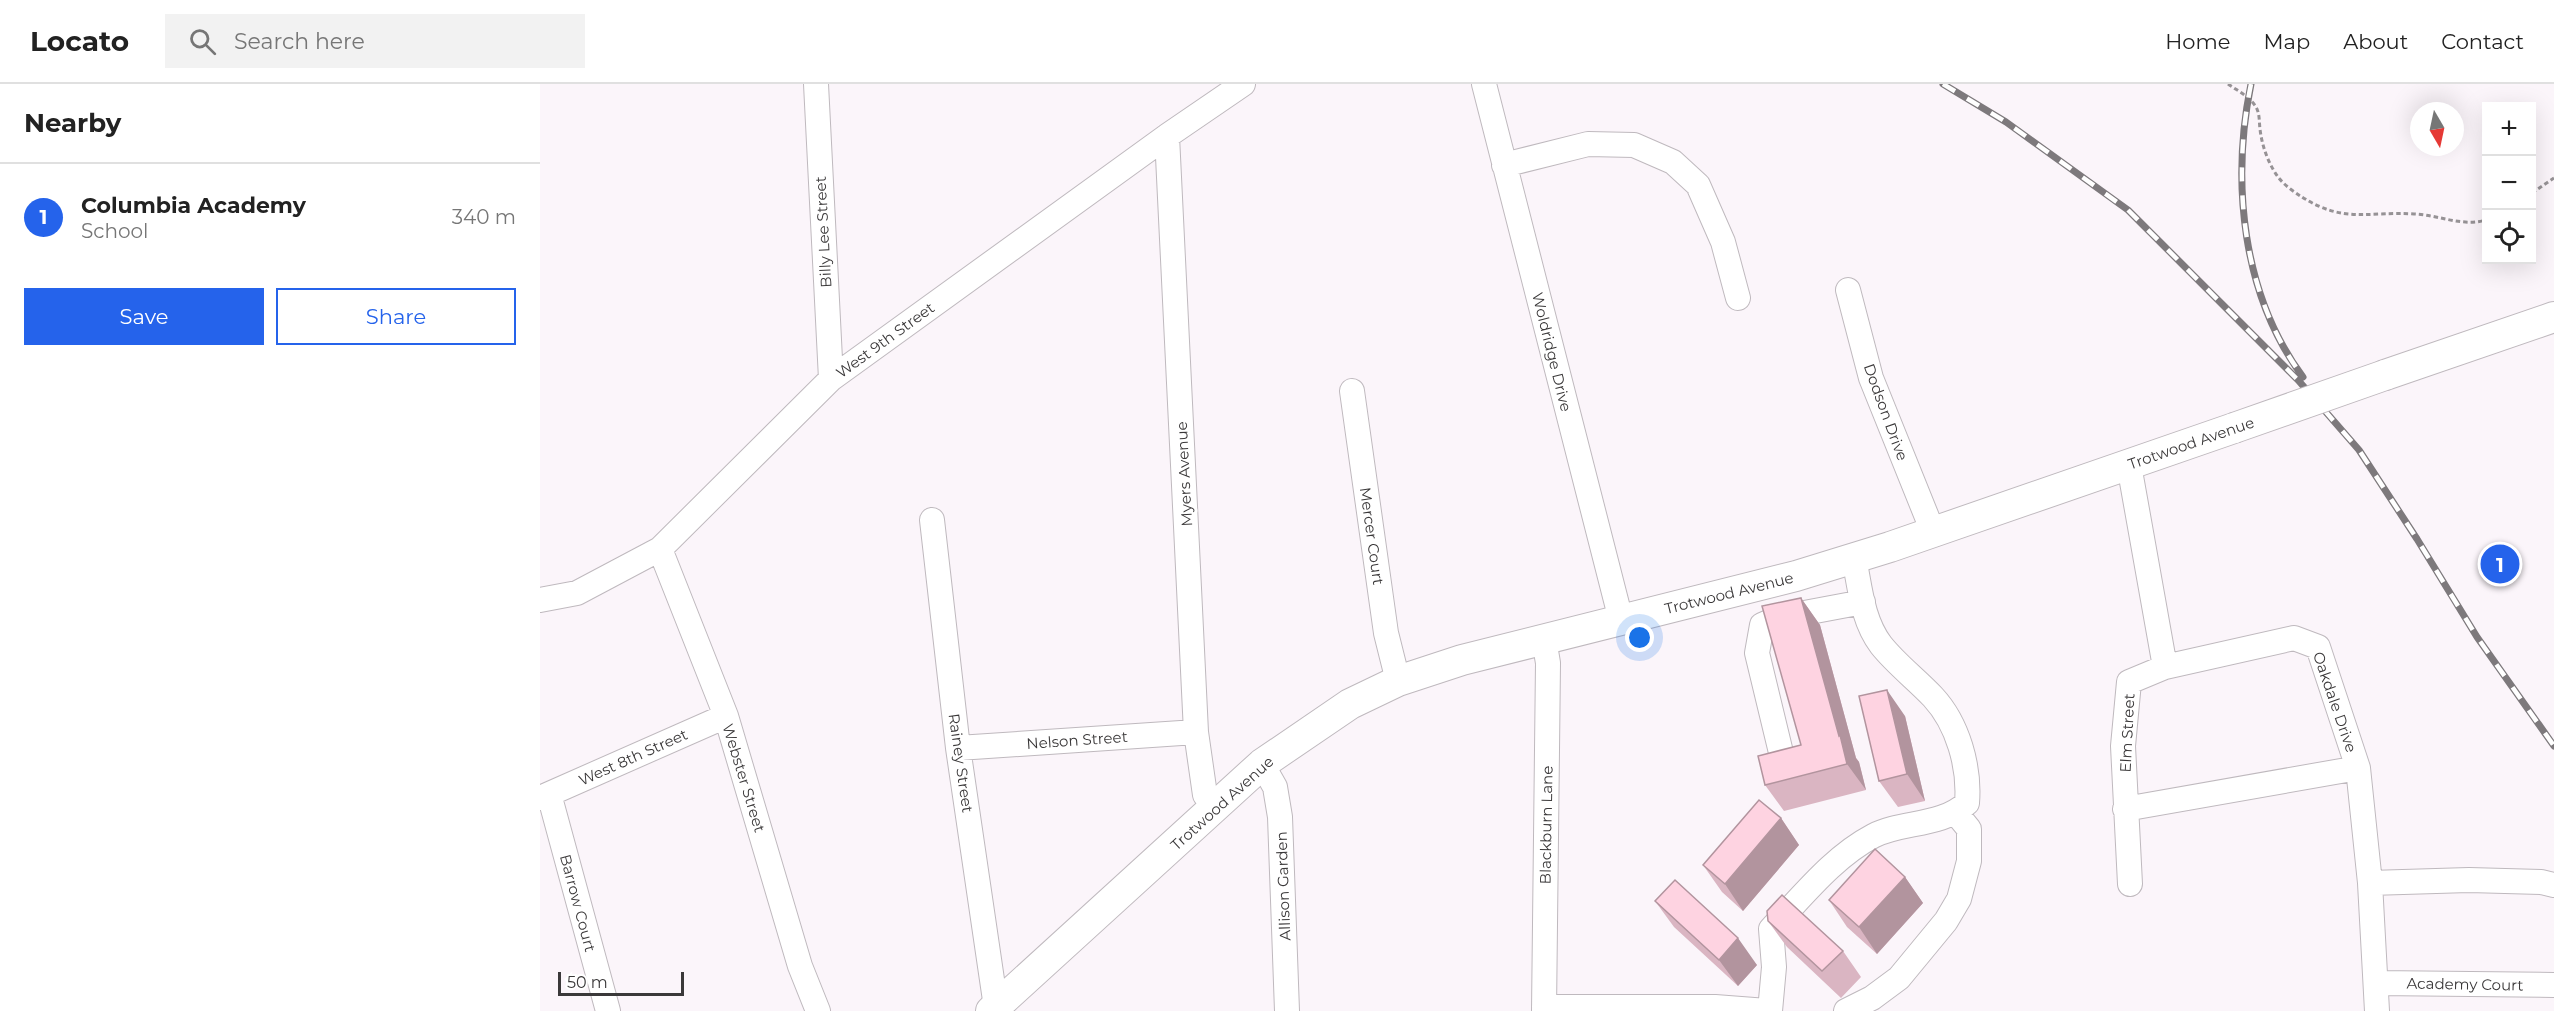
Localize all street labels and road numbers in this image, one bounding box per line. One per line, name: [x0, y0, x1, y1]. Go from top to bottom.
street label: Billy Lee Street: [811, 176, 835, 288]
street label: Woldridge Drive: [1528, 290, 1576, 414]
street label: West 9th Street: [832, 298, 938, 382]
street label: Dodson Drive: [1860, 361, 1912, 463]
street label: Trotwood Avenue: [2125, 413, 2257, 473]
street label: Myers Avenue: [1172, 421, 1196, 527]
street label: Mercer Court: [1356, 486, 1388, 586]
street label: Trotwood Avenue: [1663, 568, 1795, 618]
street label: Oakdale Drive: [2309, 649, 2361, 755]
street label: Elm Street: [2115, 693, 2139, 773]
street label: Rainey Street: [945, 712, 977, 814]
street label: Webster Street: [718, 721, 770, 835]
street label: West 8th Street: [576, 724, 690, 790]
street label: Nelson Street: [1026, 727, 1128, 753]
street label: Trotwood Avenue: [1167, 752, 1277, 854]
street label: Blackburn Lane: [1535, 766, 1557, 884]
street label: Allison Garden: [1272, 831, 1294, 941]
street label: Barrow Court: [556, 852, 600, 954]
street label: Academy Court: [2406, 973, 2524, 995]

